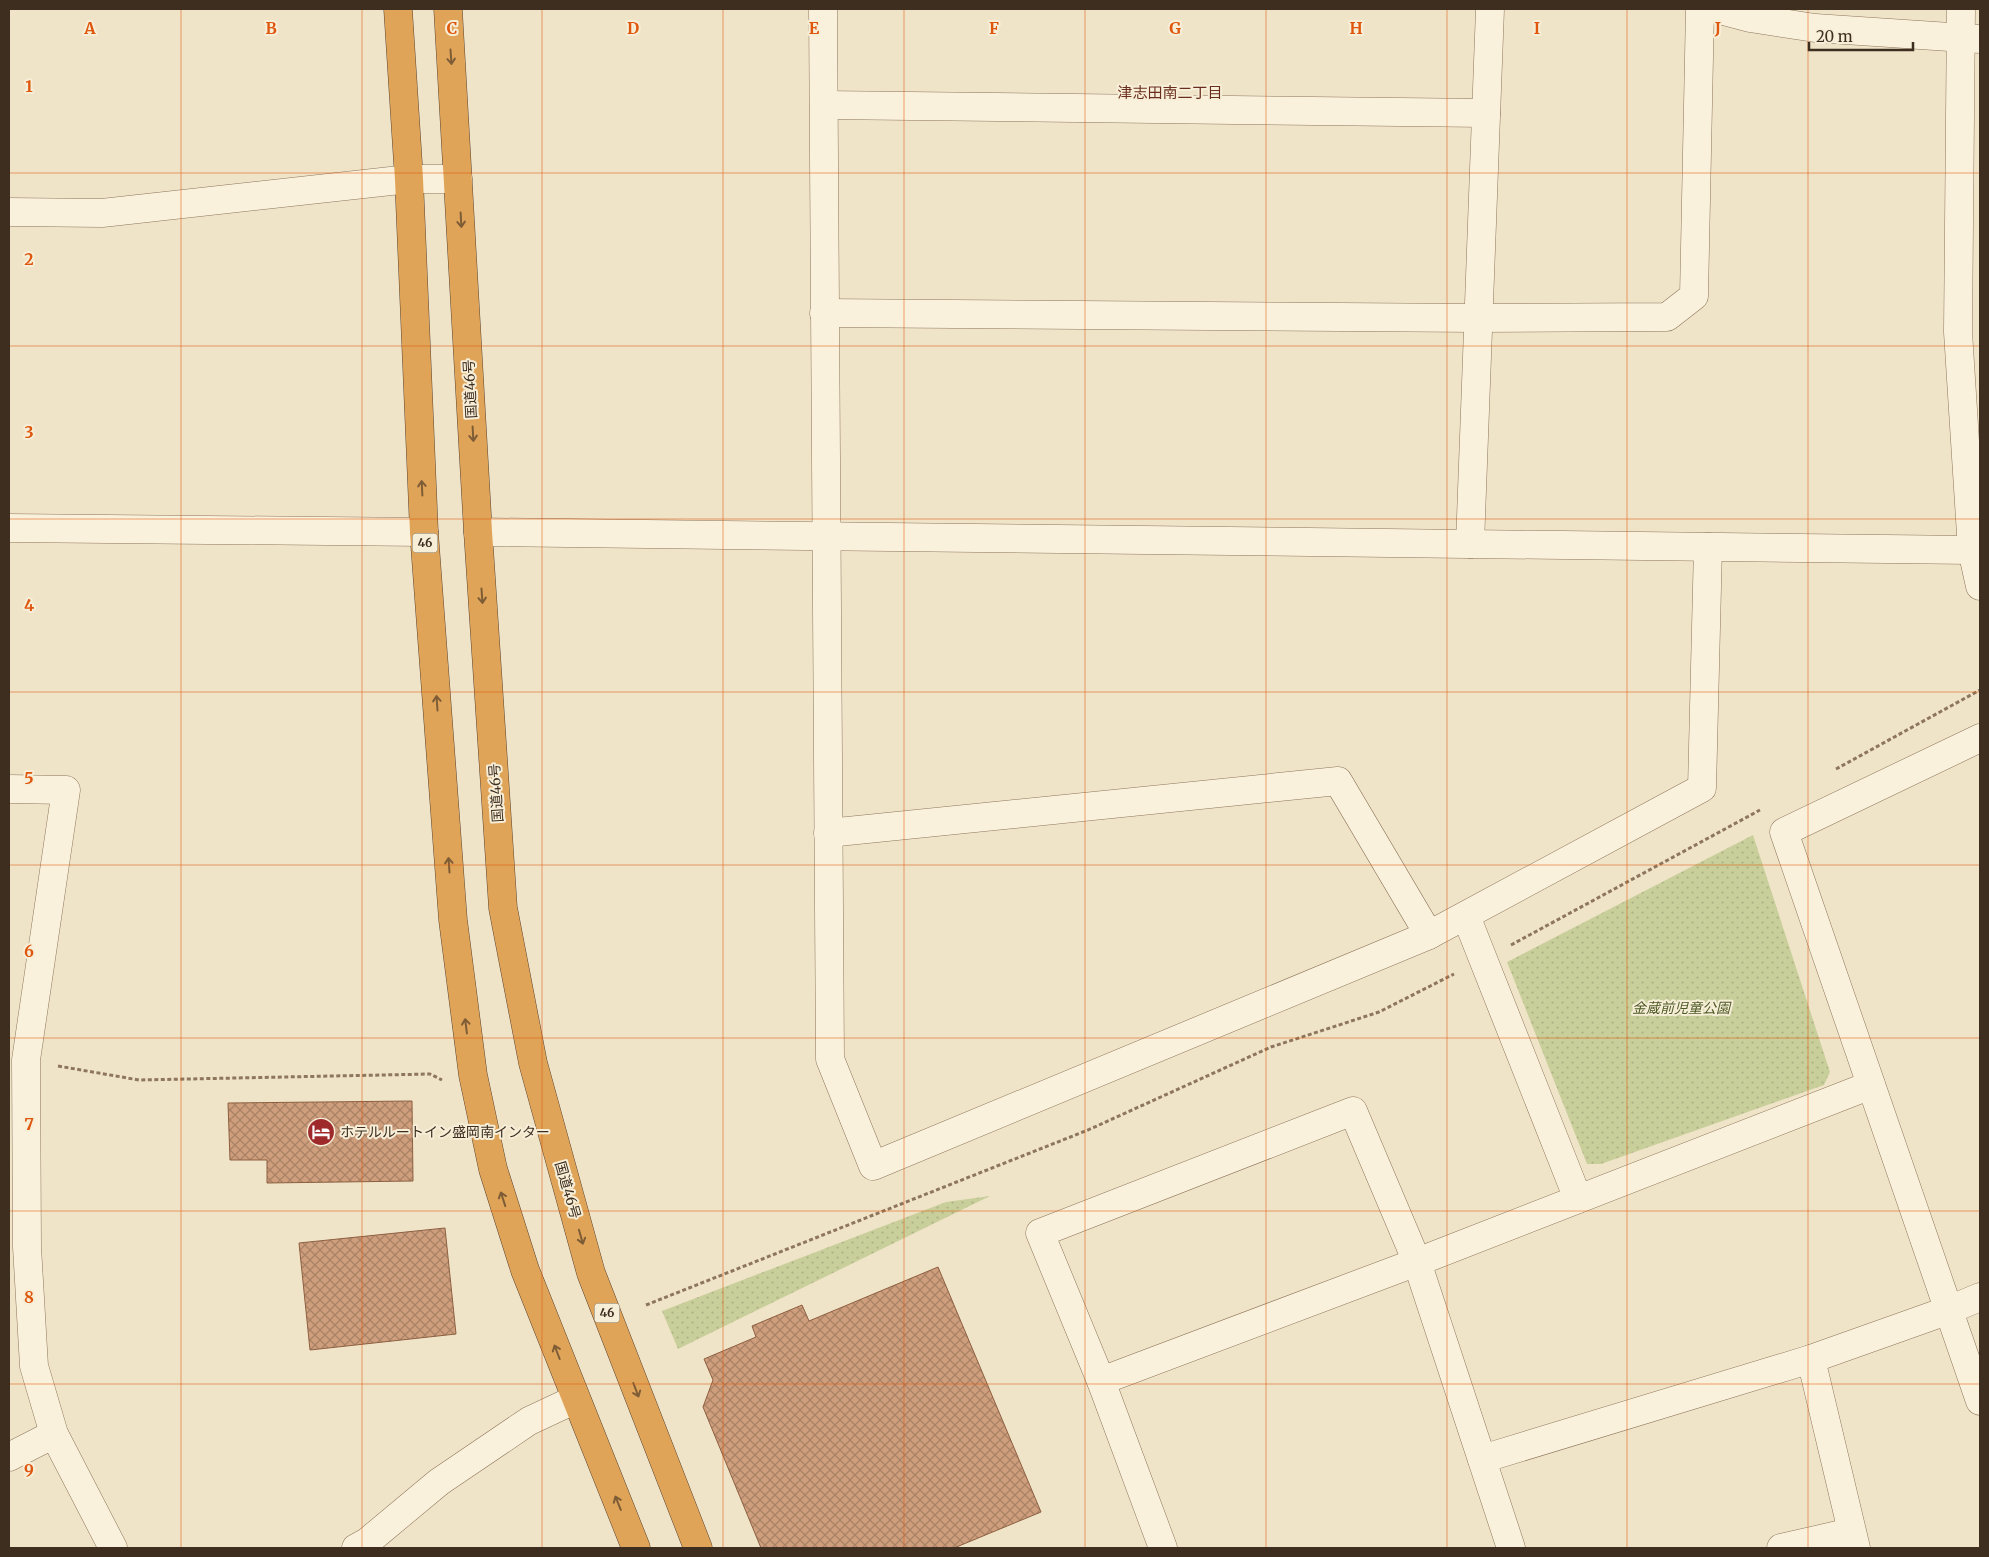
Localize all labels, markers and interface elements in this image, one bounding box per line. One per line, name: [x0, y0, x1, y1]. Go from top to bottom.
text: A: [83, 18, 96, 38]
text: B: [265, 18, 277, 38]
text: C: [447, 18, 457, 38]
text: D: [627, 18, 639, 38]
text: E: [809, 18, 820, 38]
text: F: [989, 18, 999, 38]
text: G: [1169, 18, 1181, 38]
text: H: [1349, 18, 1363, 38]
text: I: [1534, 18, 1540, 38]
text: J: [1714, 18, 1721, 38]
scale bar: [1809, 20, 1913, 52]
text: 20 m: [1816, 27, 1853, 46]
one-way arrow: [446, 49, 455, 65]
text: 1: [25, 76, 33, 96]
district label: 津志田南二丁目: [1117, 83, 1223, 102]
one-way arrow: [456, 211, 465, 227]
text: 2: [24, 249, 34, 269]
street label: 国道46号: [459, 359, 481, 419]
text: 3: [24, 422, 34, 442]
one-way arrow: [468, 426, 477, 442]
one-way arrow: [418, 481, 427, 497]
road number: 46: [412, 534, 438, 552]
one-way arrow: [478, 588, 487, 604]
text: 4: [24, 595, 34, 615]
one-way arrow: [432, 695, 441, 711]
street label: 国道46号: [485, 763, 507, 823]
text: 5: [24, 768, 34, 788]
one-way arrow: [444, 857, 453, 873]
text: 6: [24, 941, 34, 961]
park label: 金蔵前児童公園: [1632, 999, 1732, 1017]
one-way arrow: [461, 1019, 471, 1035]
text: 7: [24, 1114, 34, 1134]
hotel icon: ホテルルートイン盛岡南インター: [306, 1117, 336, 1147]
place label: ホテルルートイン盛岡南インター: [340, 1123, 550, 1141]
street label: 国道46号: [551, 1159, 585, 1221]
one-way arrow: [497, 1192, 507, 1208]
one-way arrow: [577, 1228, 587, 1244]
text: 8: [24, 1287, 34, 1307]
road number: 46: [594, 1304, 620, 1322]
one-way arrow: [552, 1345, 562, 1360]
one-way arrow: [632, 1382, 641, 1397]
text: 9: [24, 1460, 34, 1480]
one-way arrow: [613, 1496, 622, 1511]

